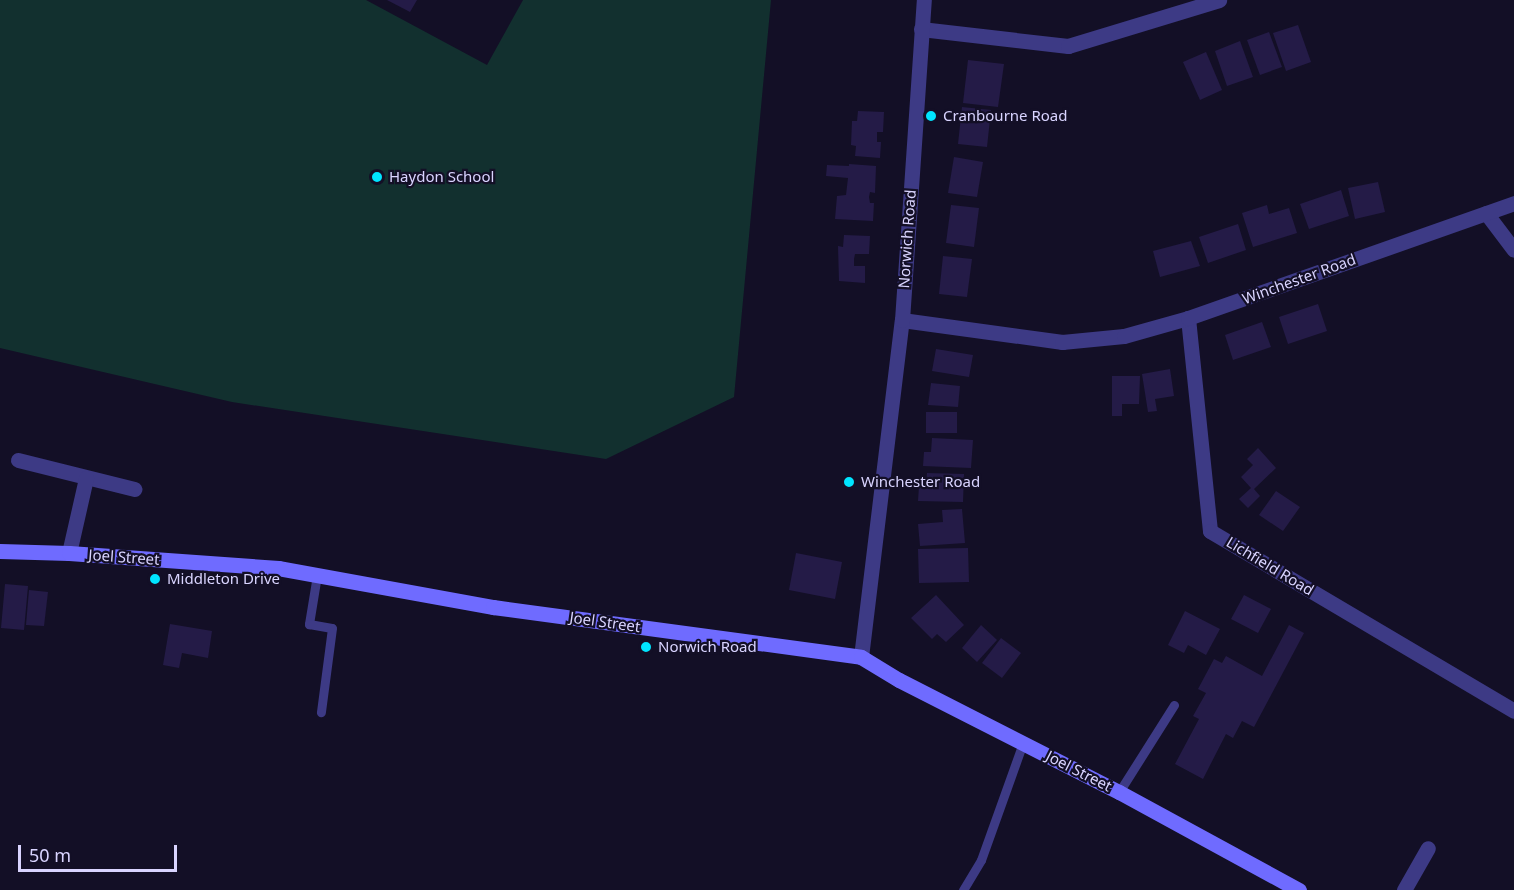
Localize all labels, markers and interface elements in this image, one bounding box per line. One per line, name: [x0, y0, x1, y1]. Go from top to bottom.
place label: Cranbourne Road: [943, 107, 1067, 125]
marker: Cranbourne Road: [924, 109, 938, 123]
place label: Haydon School: [389, 168, 494, 186]
marker: Haydon School: [370, 170, 384, 184]
street label: Norwich Road: [895, 189, 919, 289]
street label: Winchester Road: [1240, 250, 1358, 308]
place label: Winchester Road: [861, 473, 980, 491]
marker: Winchester Road: [842, 475, 856, 489]
street label: Lichfield Road: [1223, 533, 1317, 599]
street label: Joel Street: [88, 546, 160, 568]
place label: Middleton Drive: [167, 570, 280, 588]
marker: Middleton Drive: [148, 572, 162, 586]
street label: Joel Street: [568, 608, 642, 636]
place label: Norwich Road: [658, 638, 757, 656]
marker: Norwich Road: [639, 640, 653, 654]
street label: Joel Street: [1043, 747, 1115, 795]
scale bar: [21, 833, 180, 871]
text: 50 m: [29, 843, 71, 867]

